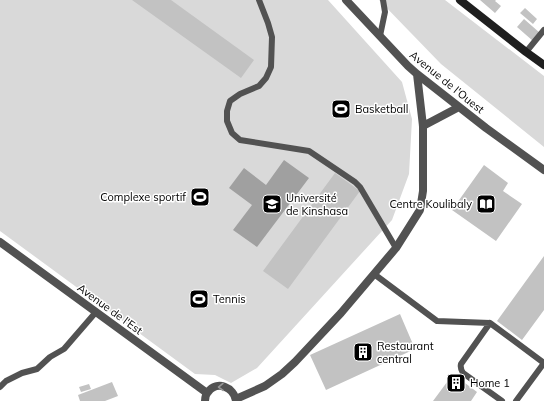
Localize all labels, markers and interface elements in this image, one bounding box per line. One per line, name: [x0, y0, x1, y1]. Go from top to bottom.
street label: Avenue de l'Ouest: [407, 48, 487, 116]
sports icon: Basketball: [330, 98, 352, 120]
place label: Basketball: [355, 102, 408, 116]
sports icon: Complexe sportif: [189, 186, 211, 208]
place label: Complexe sportif: [100, 190, 186, 204]
place label: Université de Kinshasa: [286, 191, 348, 218]
school or university icon: Université de Kinshasa: [261, 193, 283, 215]
library icon: Centre Koulibaly: [475, 193, 497, 215]
place label: Centre Koulibaly: [389, 197, 472, 211]
street label: Avenue de l'Est: [75, 281, 146, 337]
sports icon: Tennis: [188, 288, 210, 310]
place label: Tennis: [213, 292, 246, 306]
place label: Restaurant central: [377, 339, 434, 366]
building icon: Restaurant central: [352, 341, 374, 363]
building icon: Home 1: [445, 372, 467, 394]
place label: Home 1: [470, 376, 510, 390]
one-way arrow: [217, 383, 223, 391]

